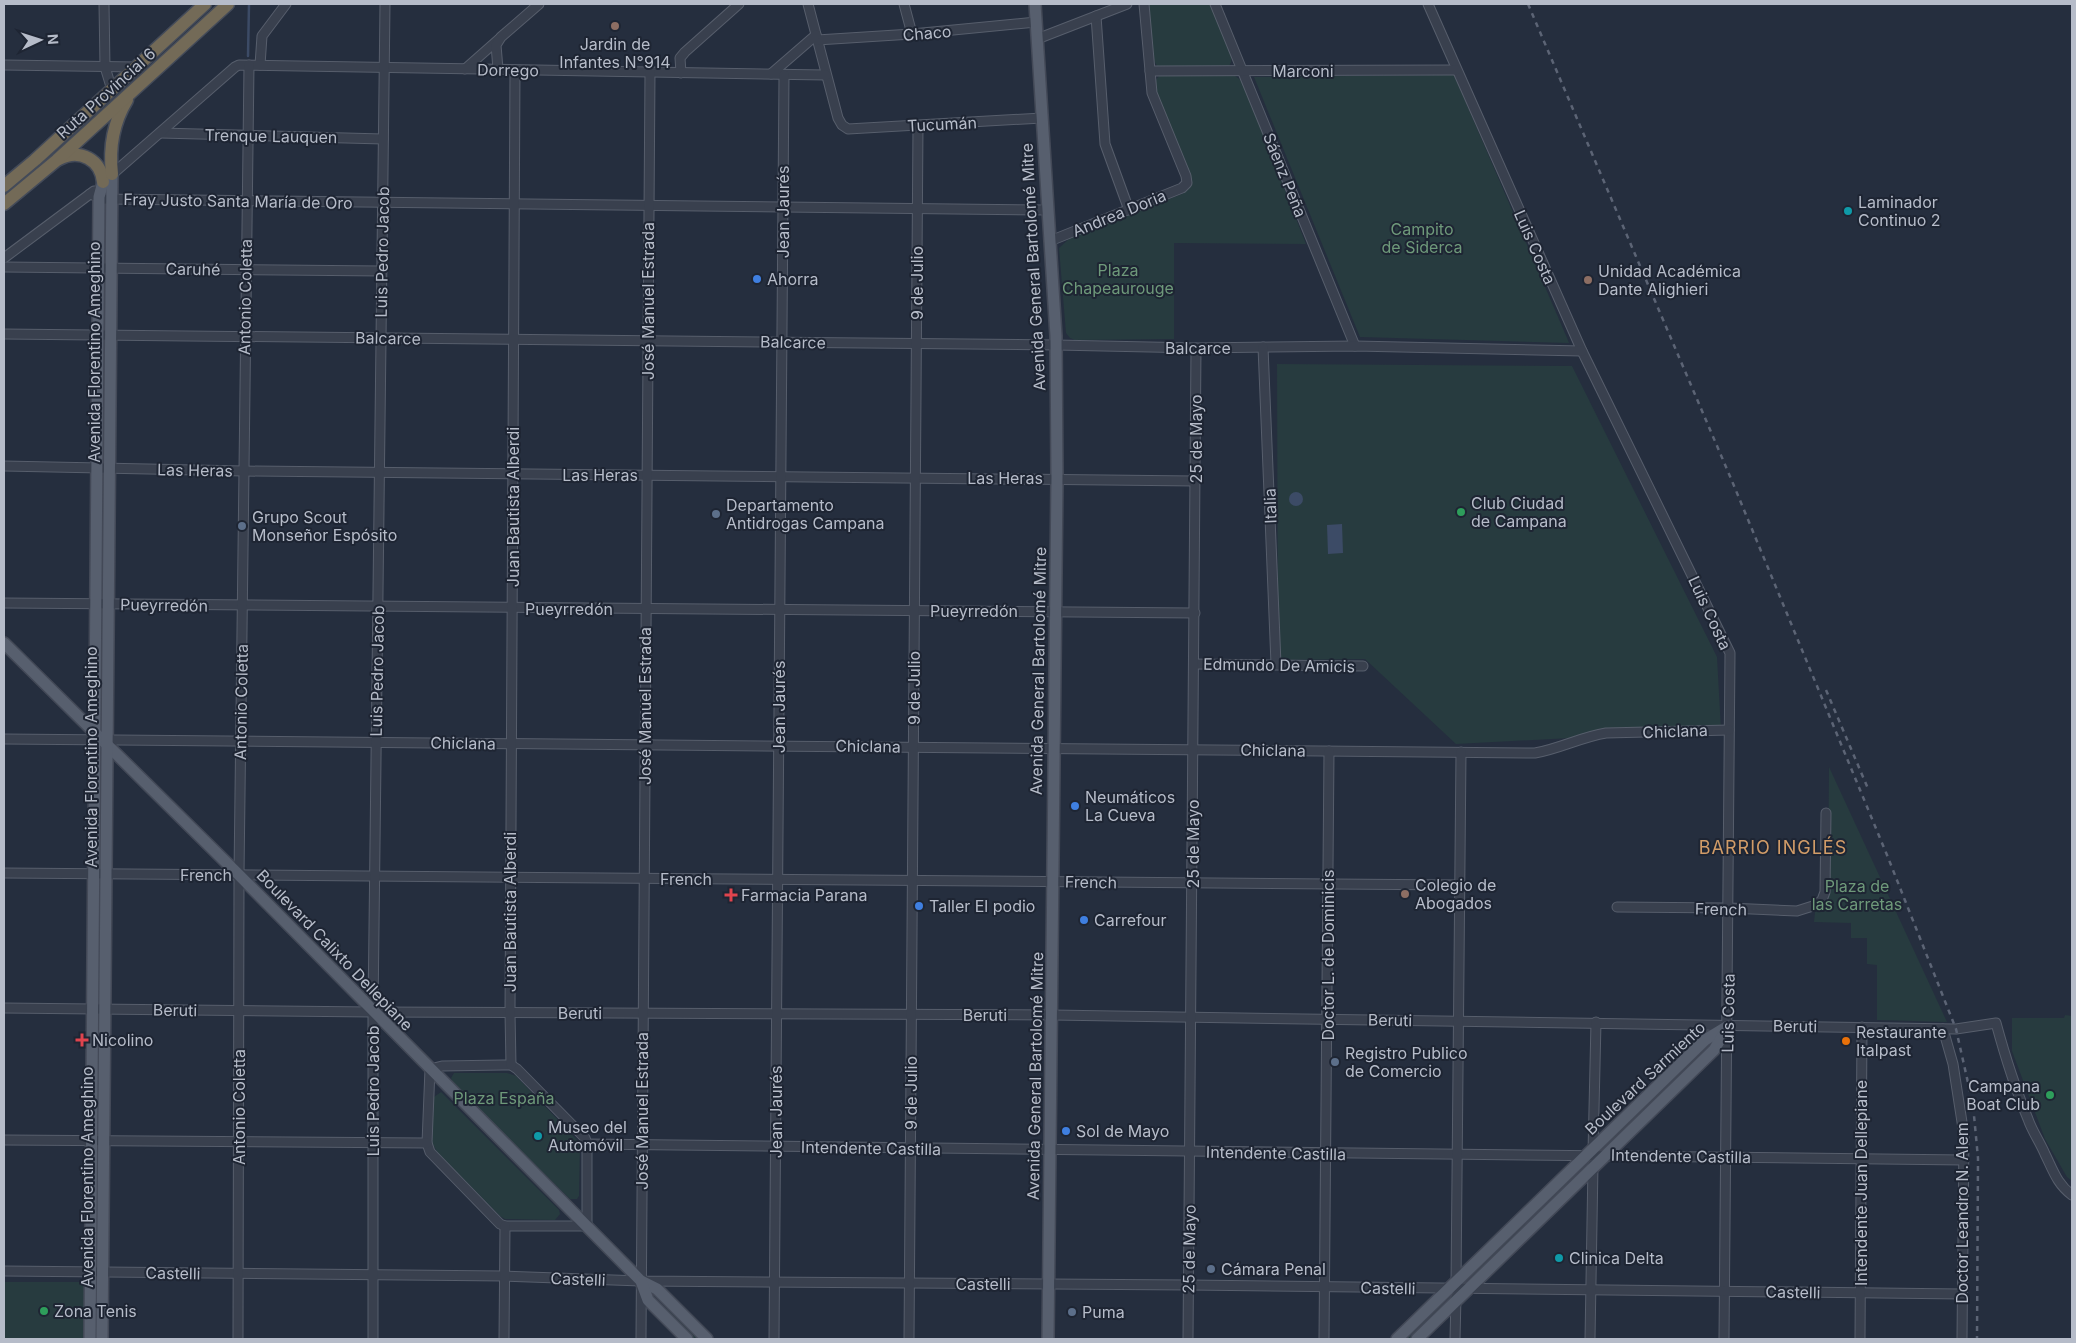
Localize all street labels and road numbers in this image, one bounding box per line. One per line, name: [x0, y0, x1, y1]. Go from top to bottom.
street label: Chaco: [902, 21, 952, 45]
street label: Ruta Provincial 6: [52, 43, 160, 143]
street label: Dorrego: [477, 59, 539, 81]
street label: Marconi: [1272, 61, 1334, 81]
street label: Tucumán: [907, 112, 977, 136]
street label: Trenque Lauquen: [205, 125, 337, 147]
street label: Sáenz Peña: [1259, 130, 1311, 220]
street label: Avenida General Bartolomé Mitre: [1017, 142, 1049, 392]
street label: Jean Jaurés: [773, 166, 793, 258]
street label: Andrea Doria: [1069, 185, 1169, 241]
street label: Luis Pedro Jacob: [371, 186, 393, 318]
street label: Fray Justo Santa María de Oro: [123, 189, 353, 213]
street label: Luis Costa: [1510, 207, 1560, 287]
street label: José Manuel Estrada: [638, 222, 658, 380]
street label: Antonio Coletta: [234, 239, 256, 355]
street label: Avenida Florentino Ameghino: [84, 241, 104, 463]
street label: 9 de Julio: [907, 246, 927, 320]
street label: Caruhé: [165, 259, 221, 279]
street label: Balcarce: [355, 327, 421, 349]
street label: Balcarce: [760, 331, 826, 353]
street label: Balcarce: [1165, 338, 1231, 358]
street label: 25 de Mayo: [1186, 394, 1206, 484]
street label: Juan Bautista Alberdi: [503, 427, 523, 587]
street label: Las Heras: [157, 459, 233, 481]
street label: Las Heras: [562, 465, 638, 485]
street label: Las Heras: [967, 468, 1043, 488]
street label: Italia: [1259, 488, 1281, 524]
street label: Avenida General Bartolomé Mitre: [1026, 547, 1050, 795]
street label: Luis Costa: [1684, 573, 1736, 653]
street label: Pueyrredón: [120, 594, 208, 616]
street label: Pueyrredón: [525, 599, 613, 619]
street label: Pueyrredón: [930, 601, 1018, 621]
street label: Luis Pedro Jacob: [366, 605, 388, 737]
street label: José Manuel Estrada: [635, 627, 655, 785]
street label: Antonio Coletta: [230, 644, 252, 760]
street label: Avenida Florentino Ameghino: [81, 646, 101, 868]
street label: 9 de Julio: [904, 651, 924, 725]
street label: Edmundo De Amicis: [1203, 654, 1355, 676]
street label: Jean Jaurés: [769, 661, 789, 753]
street label: Chiclana: [1642, 720, 1708, 742]
street label: Chiclana: [430, 732, 496, 754]
street label: Chiclana: [835, 735, 901, 757]
street label: Chiclana: [1240, 739, 1306, 761]
street label: 25 de Mayo: [1183, 799, 1203, 889]
street label: Juan Bautista Alberdi: [500, 832, 520, 992]
street label: French: [180, 865, 232, 885]
street label: Boulevard Calixto Dellepiane: [253, 865, 417, 1035]
street label: French: [660, 869, 712, 889]
street label: Doctor L. de Dominicis: [1318, 869, 1338, 1041]
street label: French: [1065, 872, 1117, 892]
street label: French: [1695, 899, 1747, 919]
street label: Avenida General Bartolomé Mitre: [1023, 952, 1047, 1200]
street label: Luis Costa: [1717, 973, 1739, 1053]
street label: Beruti: [153, 1000, 197, 1020]
street label: Beruti: [558, 1003, 602, 1023]
street label: Beruti: [963, 1005, 1007, 1025]
street label: Beruti: [1368, 1010, 1412, 1030]
street label: Beruti: [1773, 1016, 1817, 1036]
street label: Boulevard Sarmiento: [1581, 1017, 1709, 1139]
street label: Luis Pedro Jacob: [363, 1025, 383, 1157]
street label: José Manuel Estrada: [632, 1032, 652, 1190]
street label: Antonio Coletta: [229, 1049, 249, 1165]
street label: 9 de Julio: [901, 1056, 921, 1130]
street label: Avenida Florentino Ameghino: [77, 1066, 97, 1288]
street label: Jean Jaurés: [766, 1066, 786, 1158]
street label: Intendente Juan Dellepiane: [1851, 1080, 1871, 1286]
street label: Doctor Leandro N. Alem: [1952, 1122, 1972, 1304]
street label: Intendente Castilla: [801, 1137, 941, 1159]
street label: Intendente Castilla: [1206, 1142, 1346, 1164]
street label: Intendente Castilla: [1611, 1145, 1751, 1167]
street label: 25 de Mayo: [1178, 1204, 1200, 1294]
street label: Castelli: [145, 1263, 201, 1283]
street label: Castelli: [550, 1268, 606, 1290]
street label: Castelli: [955, 1274, 1011, 1294]
street label: Castelli: [1360, 1278, 1416, 1298]
street label: Castelli: [1765, 1282, 1821, 1302]

